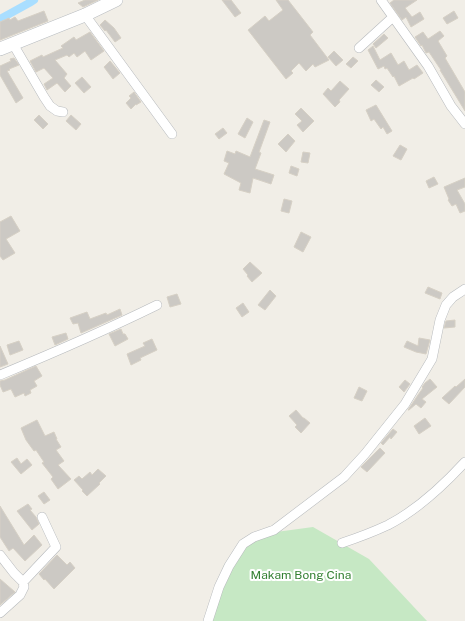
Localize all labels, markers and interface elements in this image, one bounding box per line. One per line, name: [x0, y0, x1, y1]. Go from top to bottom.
park label: Makam Bong Cina: [251, 568, 351, 582]

